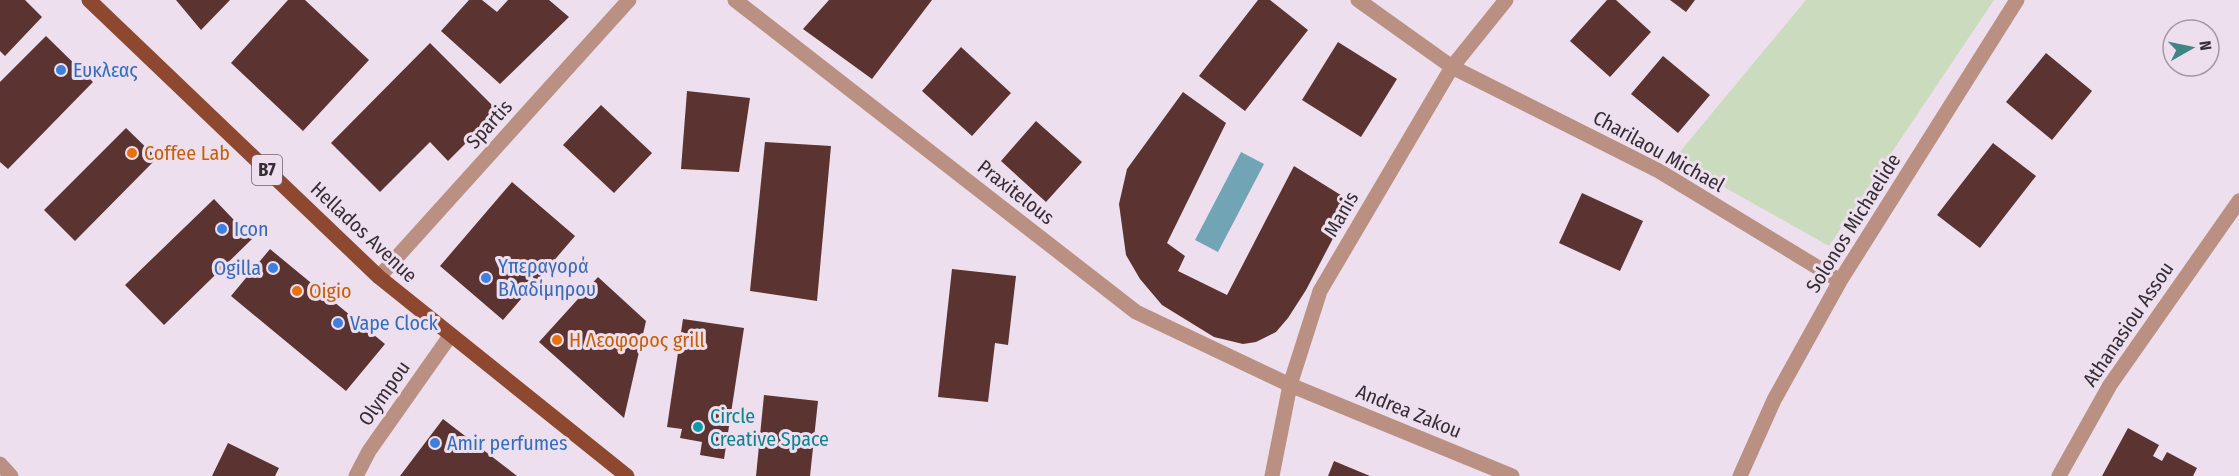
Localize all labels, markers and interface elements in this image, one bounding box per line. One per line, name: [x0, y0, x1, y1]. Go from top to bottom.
north arrow: [2161, 18, 2221, 78]
text: N: [2195, 40, 2215, 52]
place label: Ευκλεας: [73, 58, 138, 82]
marker: Ευκλεας: [54, 63, 68, 77]
street label: Spartis: [461, 95, 517, 153]
street label: Charilaou Michael: [1589, 105, 1729, 197]
place label: Coffee Lab: [144, 141, 230, 165]
marker: Coffee Lab: [125, 146, 139, 160]
street label: Solonos Michaelide: [1801, 149, 1905, 297]
road number: B7: [252, 155, 282, 185]
street label: Praxitelous: [973, 155, 1059, 229]
street label: Hellados Avenue: [306, 177, 422, 287]
street label: Manis: [1319, 187, 1363, 241]
place label: Icon: [234, 217, 268, 241]
marker: Icon: [215, 222, 229, 236]
place label: Υπεραγορά Βλαδίμηρου: [498, 254, 596, 301]
place label: Ogilla: [214, 256, 261, 280]
street label: Athanasiou Assou: [2077, 257, 2179, 391]
marker: Ogilla: [266, 261, 280, 275]
marker: Υπεραγορά Βλαδίμηρου: [479, 271, 493, 285]
place label: Oigio: [309, 279, 352, 303]
marker: Oigio: [290, 284, 304, 298]
place label: Vape Clock: [350, 311, 439, 335]
marker: Vape Clock: [331, 316, 345, 330]
place label: Η Λεοφορος grill: [569, 328, 705, 352]
marker: Η Λεοφορος grill: [550, 333, 564, 347]
street label: Olympou: [353, 356, 415, 430]
street label: Andrea Zakou: [1353, 379, 1465, 443]
place label: Circle Creative Space: [710, 404, 829, 451]
marker: Circle Creative Space: [691, 420, 705, 434]
place label: Amir perfumes: [447, 431, 568, 455]
marker: Amir perfumes: [428, 436, 442, 450]

